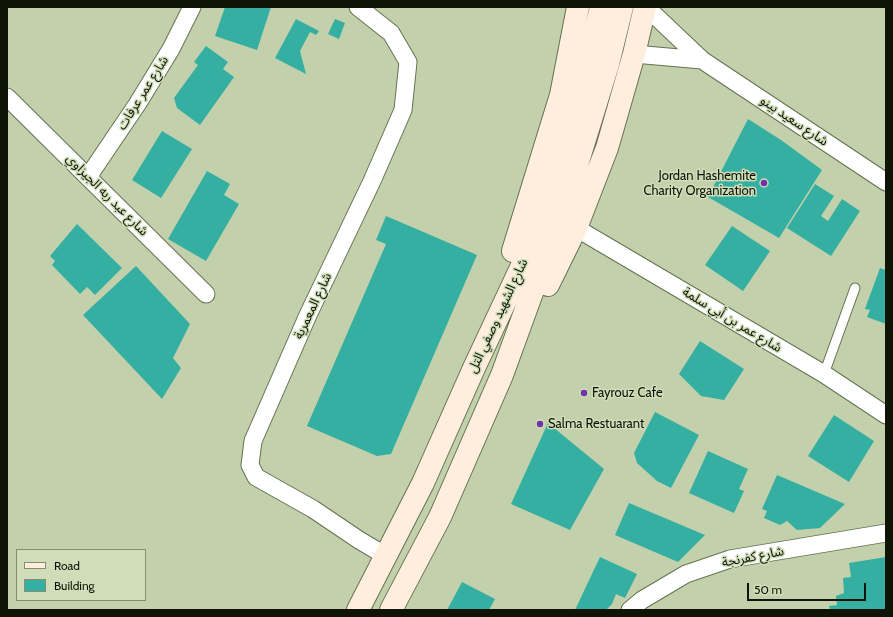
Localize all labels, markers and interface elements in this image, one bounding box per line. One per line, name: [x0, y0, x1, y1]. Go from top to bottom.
street label: شارع عمر عرفات: [114, 53, 172, 133]
street label: شارع سعيد بينو: [757, 92, 831, 150]
street label: شارع عبد ربه الجيزاوي: [63, 151, 151, 239]
place label: Jordan Hashemite Charity Organization: [643, 168, 756, 199]
marker: Jordan Hashemite Charity Organization: [759, 178, 769, 188]
street label: شارع الشهيد وصفي التل: [465, 256, 531, 376]
street label: شارع المعمرية: [291, 270, 335, 342]
street label: شارع عمر بن أبي سلمة: [679, 284, 785, 356]
place label: Fayrouz Cafe: [592, 385, 663, 401]
marker: Fayrouz Cafe: [579, 388, 589, 398]
place label: Salma Restuarant: [548, 416, 644, 432]
marker: Salma Restuarant: [535, 419, 545, 429]
street label: شارع كفرنجة: [721, 543, 785, 571]
legend: [16, 549, 146, 601]
text: Road: [54, 558, 80, 573]
scale bar: [749, 575, 868, 601]
text: Building: [54, 578, 95, 593]
text: 50 m: [754, 582, 782, 597]

